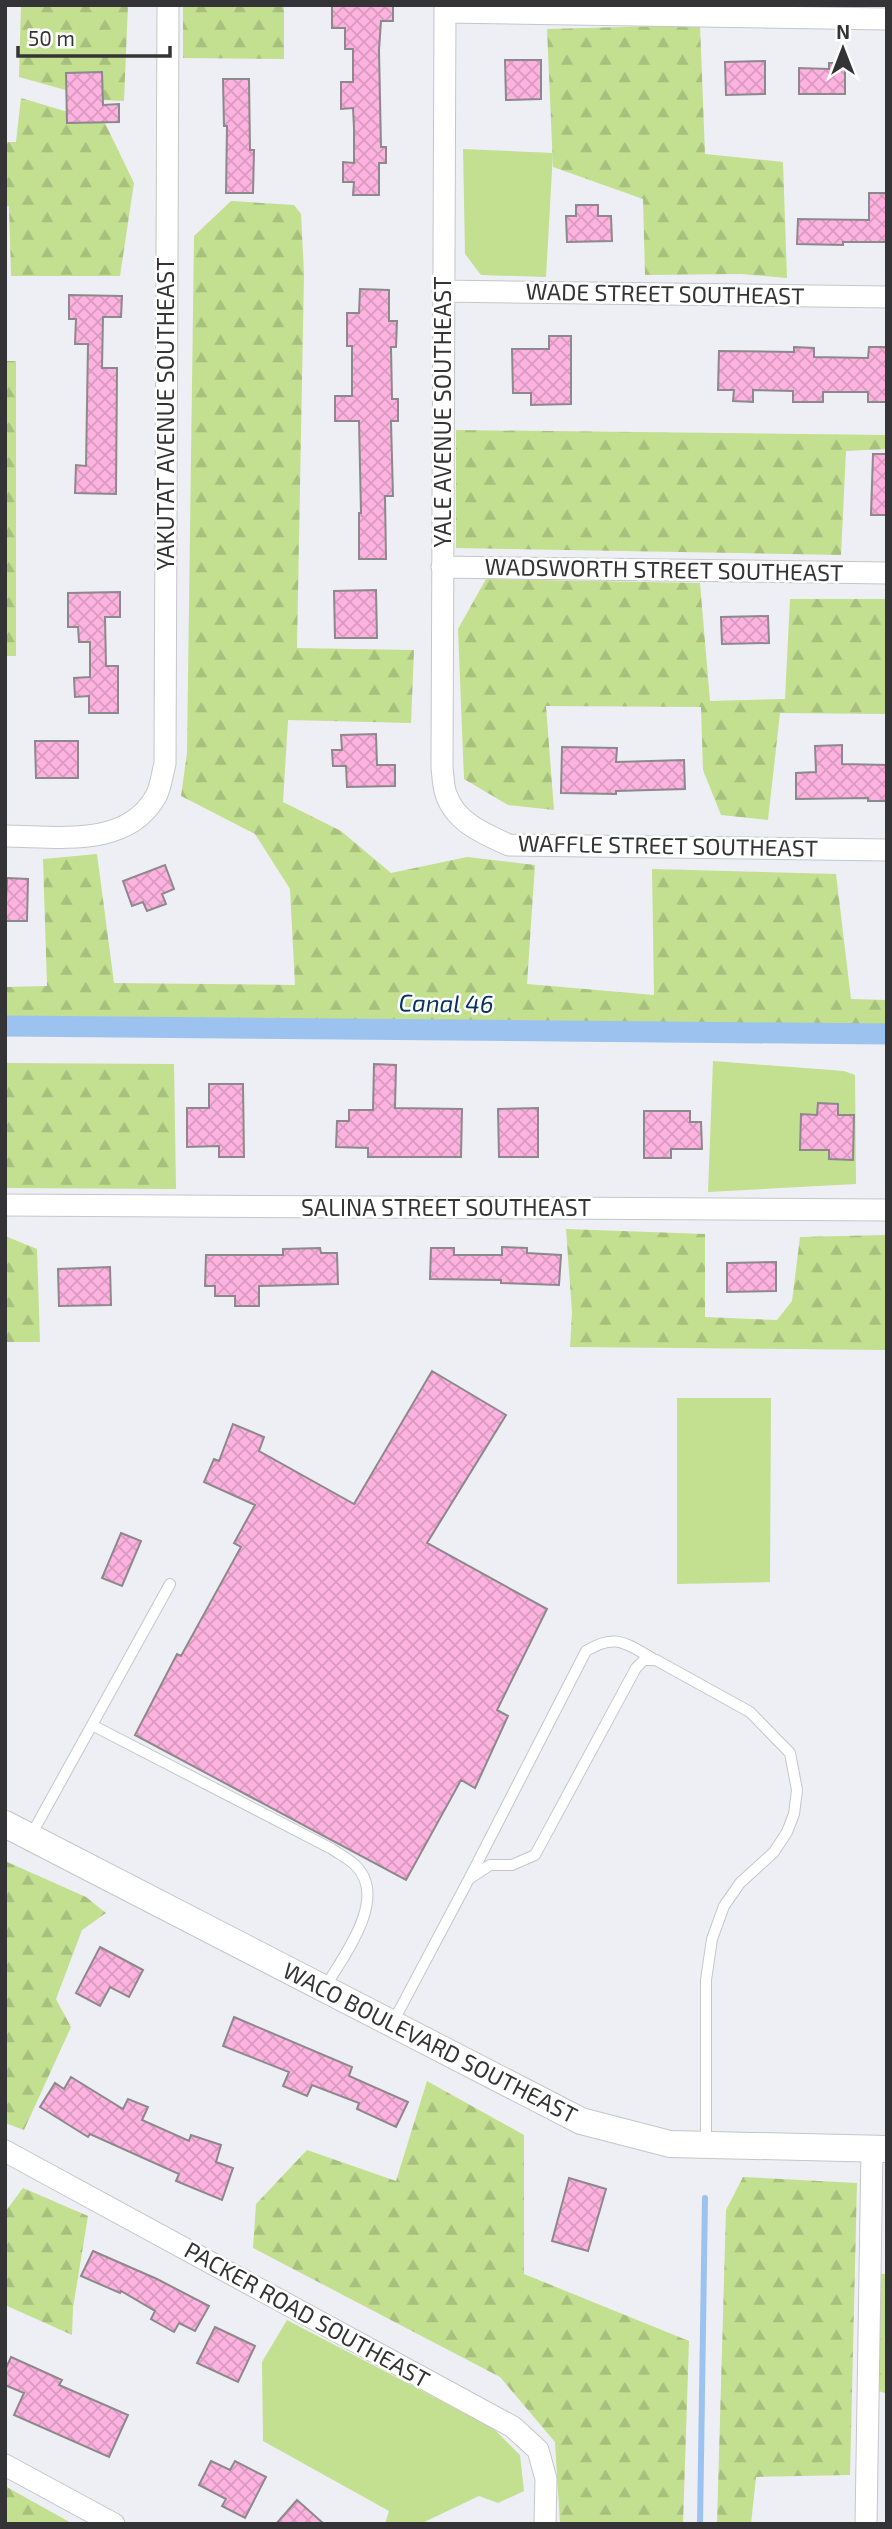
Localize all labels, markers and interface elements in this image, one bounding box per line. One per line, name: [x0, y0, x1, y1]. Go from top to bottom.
scale bar: [18, 14, 170, 58]
north arrow: [808, 14, 878, 84]
text: N: [836, 20, 850, 43]
text: 50 m: [28, 25, 75, 50]
street label: YAKUTAT AVENUE SOUTHEAST: [151, 257, 179, 571]
street label: YALE AVENUE SOUTHEAST: [428, 276, 456, 548]
street label: WADE STREET SOUTHEAST: [525, 277, 805, 309]
street label: WADSWORTH STREET SOUTHEAST: [484, 552, 844, 586]
street label: WAFFLE STREET SOUTHEAST: [518, 828, 818, 862]
water label: Canal 46: [398, 987, 494, 1018]
street label: SALINA STREET SOUTHEAST: [301, 1193, 591, 1221]
street label: WACO BOULEVARD SOUTHEAST: [279, 1956, 582, 2129]
street label: PACKER ROAD SOUTHEAST: [180, 2235, 435, 2393]

